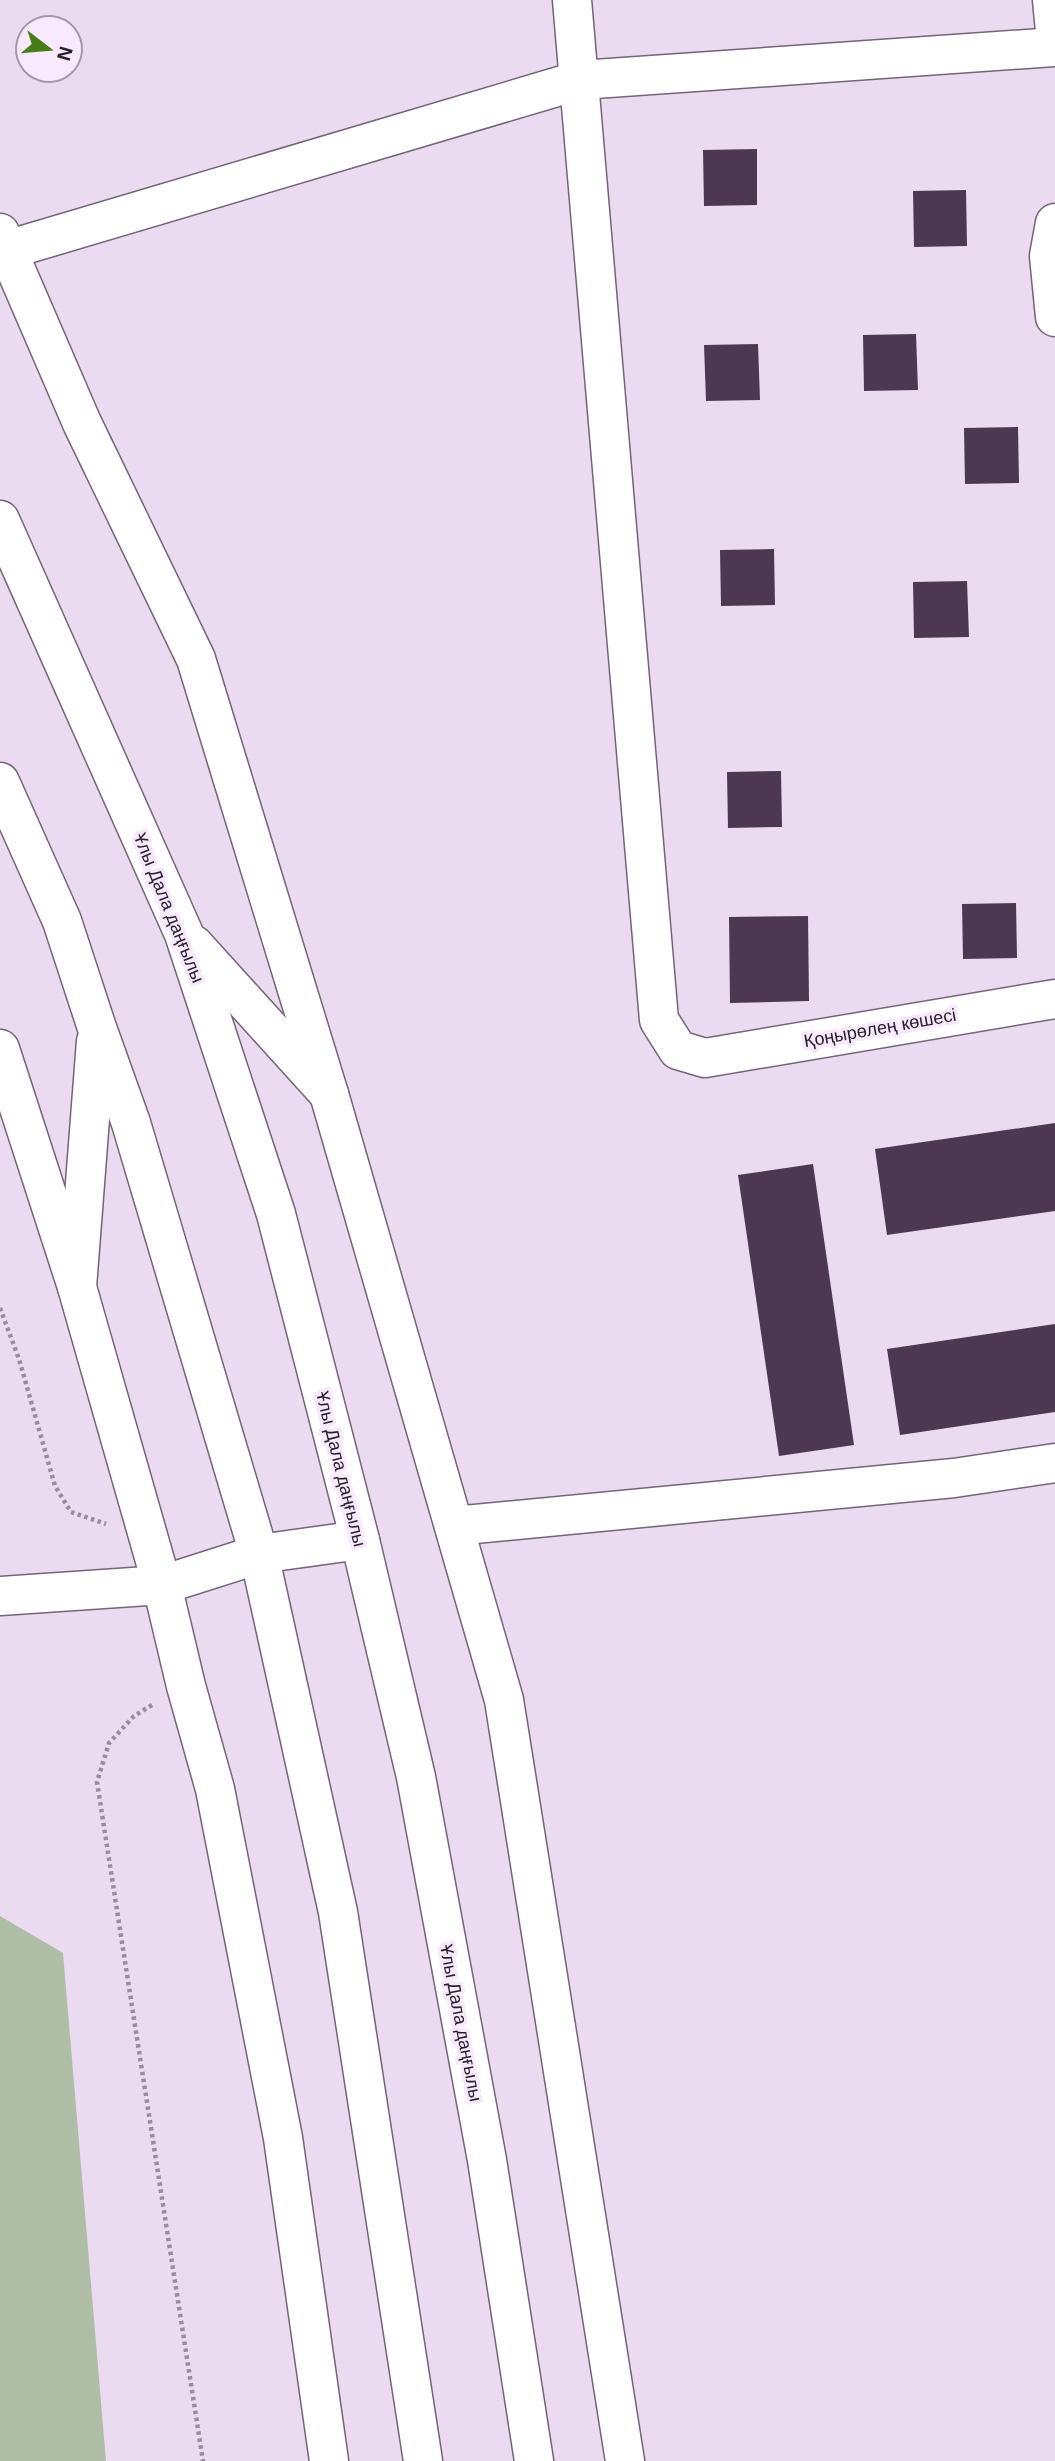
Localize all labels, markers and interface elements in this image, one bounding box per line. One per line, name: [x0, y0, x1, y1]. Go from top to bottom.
north arrow: [14, 14, 84, 84]
text: N: [53, 44, 77, 63]
street label: Ұлы Дала даңғылы: [130, 830, 208, 986]
street label: Қоңырөлең көшесі: [802, 1005, 958, 1051]
street label: Ұлы Дала даңғылы: [312, 1389, 370, 1549]
street label: Ұлы Дала даңғылы: [436, 1943, 486, 2103]

